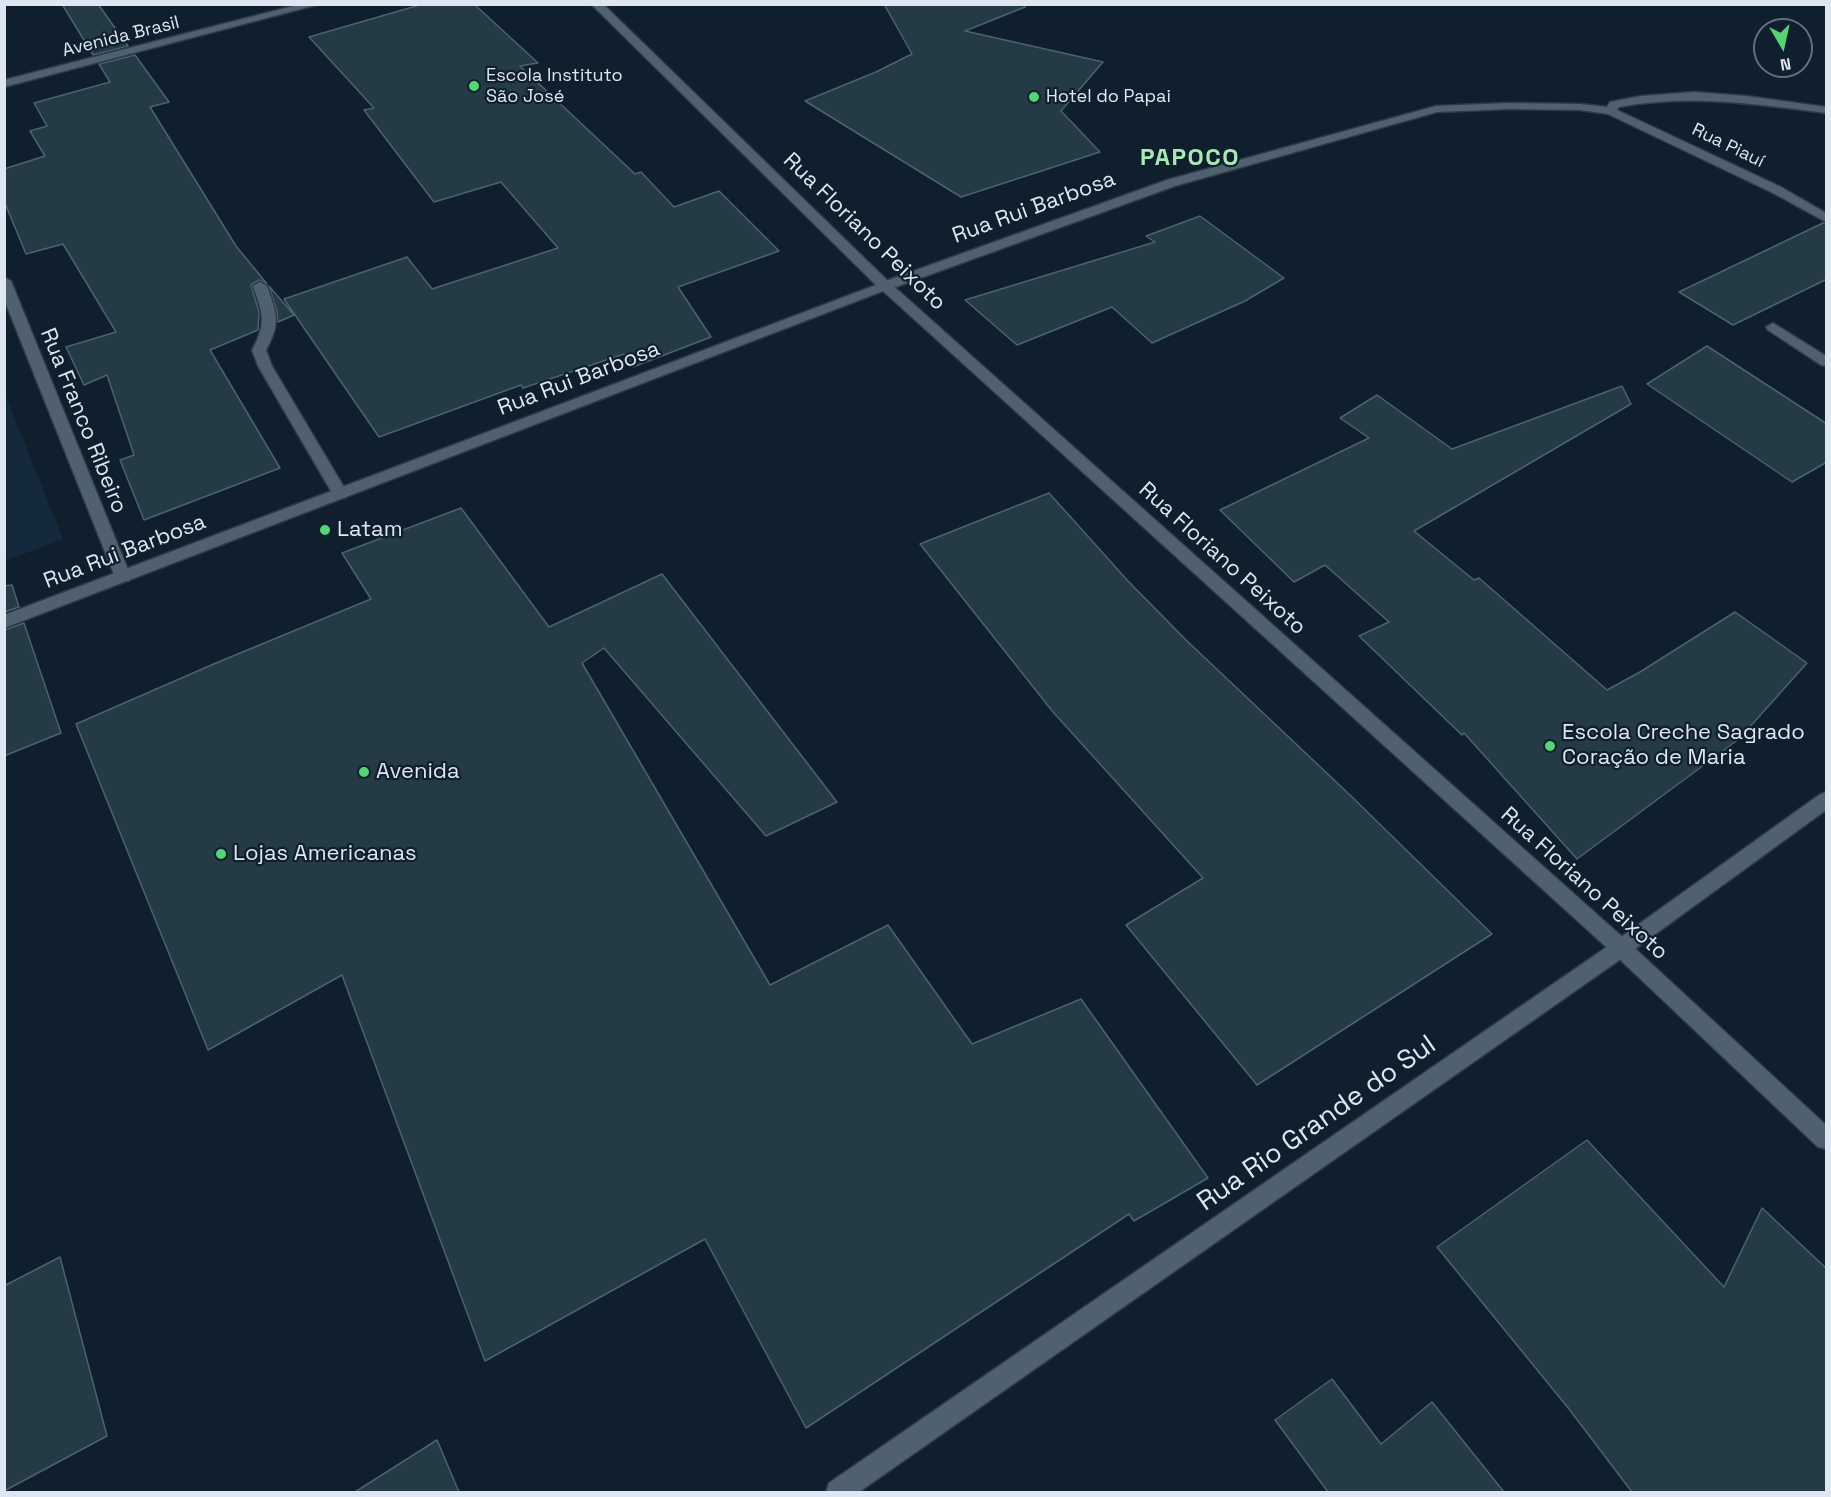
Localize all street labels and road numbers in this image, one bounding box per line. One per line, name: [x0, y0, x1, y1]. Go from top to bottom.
street label: Avenida Brasil: [60, 12, 182, 62]
street label: Rua Piauí: [1688, 119, 1768, 173]
street label: Rua Floriano Peixoto: [777, 148, 951, 316]
street label: Rua Rui Barbosa: [949, 166, 1119, 250]
street label: Rua Franco Ribeiro: [34, 325, 132, 517]
street label: Rua Rui Barbosa: [494, 336, 664, 422]
street label: Rua Floriano Peixoto: [1133, 477, 1311, 641]
street label: Rua Rui Barbosa: [40, 509, 210, 595]
street label: Rua Floriano Peixoto: [1495, 802, 1673, 966]
street label: Rua Rio Grande do Sul: [1191, 1029, 1443, 1219]

